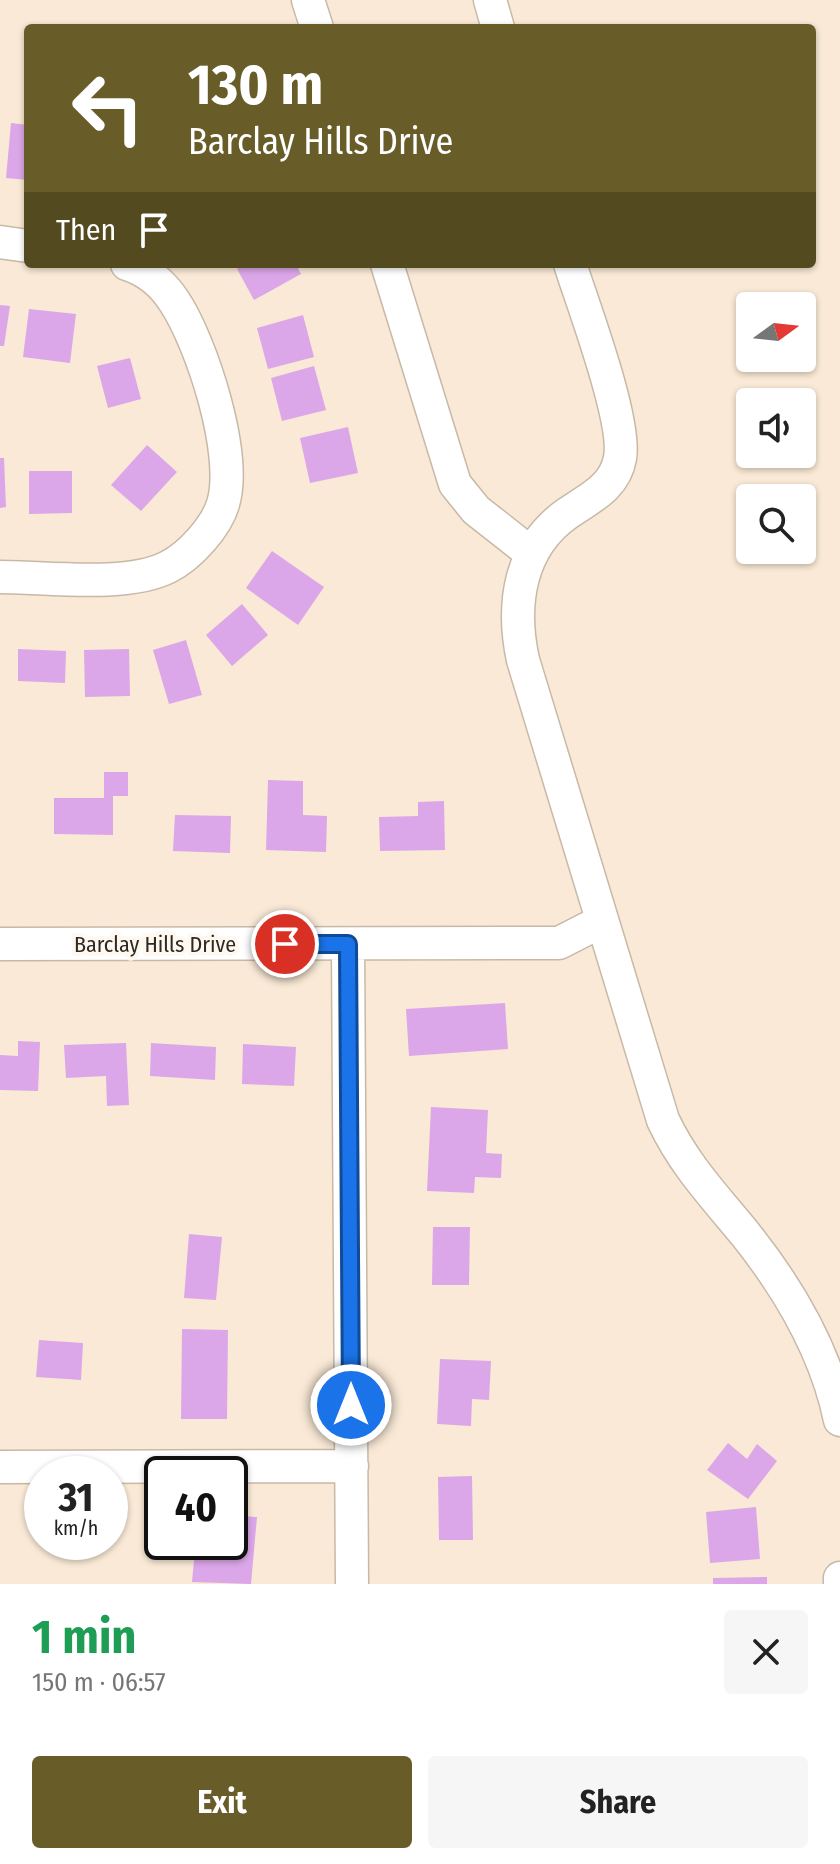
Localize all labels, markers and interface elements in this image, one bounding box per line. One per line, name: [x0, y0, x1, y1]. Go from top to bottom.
text: 130 m: [188, 52, 323, 119]
icon: left: [56, 56, 160, 160]
text: Barclay Hills Drive: [188, 120, 453, 164]
icon: arrive: [132, 208, 176, 252]
text: Then: [56, 212, 116, 248]
north arrow: [736, 292, 816, 372]
map controls: [736, 292, 816, 564]
button: sound: [736, 388, 816, 468]
button: search: [736, 484, 816, 564]
pin: [251, 910, 319, 978]
icon: arrive: [263, 922, 307, 966]
street label: Barclay Hills Drive: [74, 931, 236, 958]
position arrow: [309, 1363, 393, 1447]
speed limit sign: 40: [144, 1456, 248, 1560]
text: 31: [58, 1474, 94, 1522]
text: km/h: [54, 1516, 98, 1540]
text: 1 min: [32, 1608, 137, 1666]
button: close: [724, 1610, 808, 1694]
text: 150 m · 06:57: [32, 1667, 165, 1698]
button: Exit: [32, 1756, 412, 1848]
button: Share: [428, 1756, 808, 1848]

